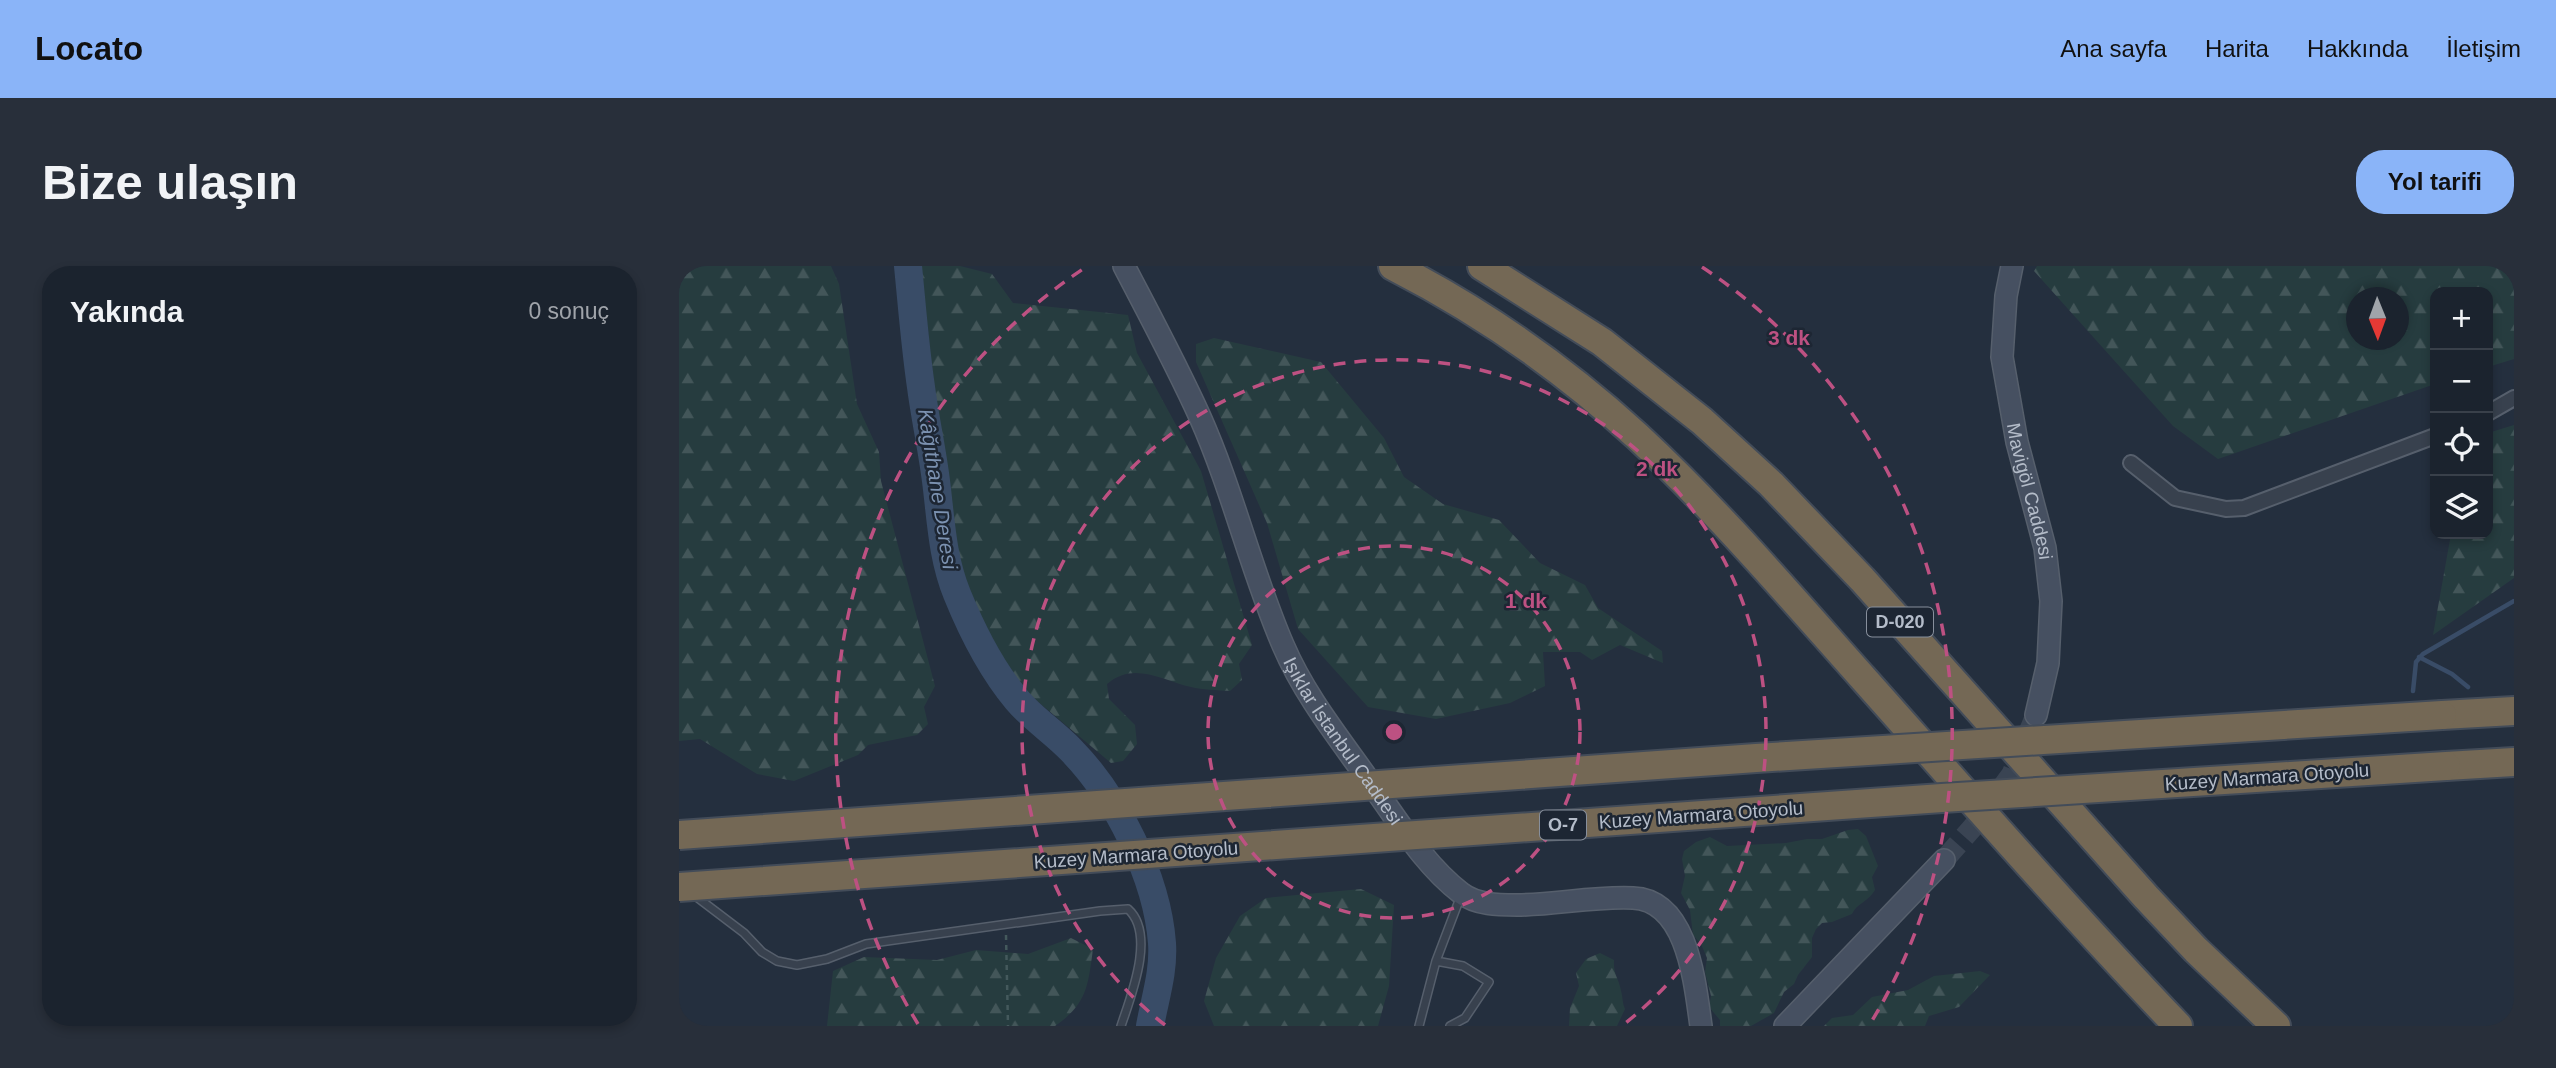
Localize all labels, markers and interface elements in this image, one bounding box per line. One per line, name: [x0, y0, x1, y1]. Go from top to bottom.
text: Locato: [35, 30, 143, 67]
text: Ana sayfa: [2060, 35, 2167, 62]
text: Harita: [2205, 35, 2269, 62]
text: Hakkında: [2307, 35, 2408, 62]
text: İletişim: [2446, 35, 2521, 62]
button: Yol tarifi: [2356, 150, 2514, 214]
text: Bize ulaşın: [42, 155, 298, 209]
north arrow: [2346, 287, 2409, 350]
map controls: [2430, 287, 2493, 539]
button: +: [2430, 287, 2493, 350]
text: Yakında: [70, 295, 183, 328]
text: 0 sonuç: [528, 298, 609, 324]
text: 3 dk: [1768, 326, 1810, 349]
button: −: [2430, 350, 2493, 413]
water label: Kâğıthane Deresi: [914, 407, 962, 572]
button: locate: [2430, 413, 2493, 476]
street label: Mavigöl Caddesi: [2003, 421, 2057, 561]
text: 2 dk: [1636, 457, 1678, 480]
button: layers: [2430, 476, 2493, 539]
text: 1 dk: [1505, 589, 1547, 612]
road number: D-020: [1867, 608, 1933, 636]
street label: Işıklar İstanbul Caddesi: [1280, 653, 1407, 828]
centre of rings: [1382, 720, 1406, 744]
street label: Kuzey Marmara Otoyolu: [2164, 759, 2370, 795]
street label: Kuzey Marmara Otoyolu: [1598, 797, 1804, 833]
road number: O-7: [1540, 810, 1586, 840]
street label: Kuzey Marmara Otoyolu: [1033, 837, 1239, 873]

